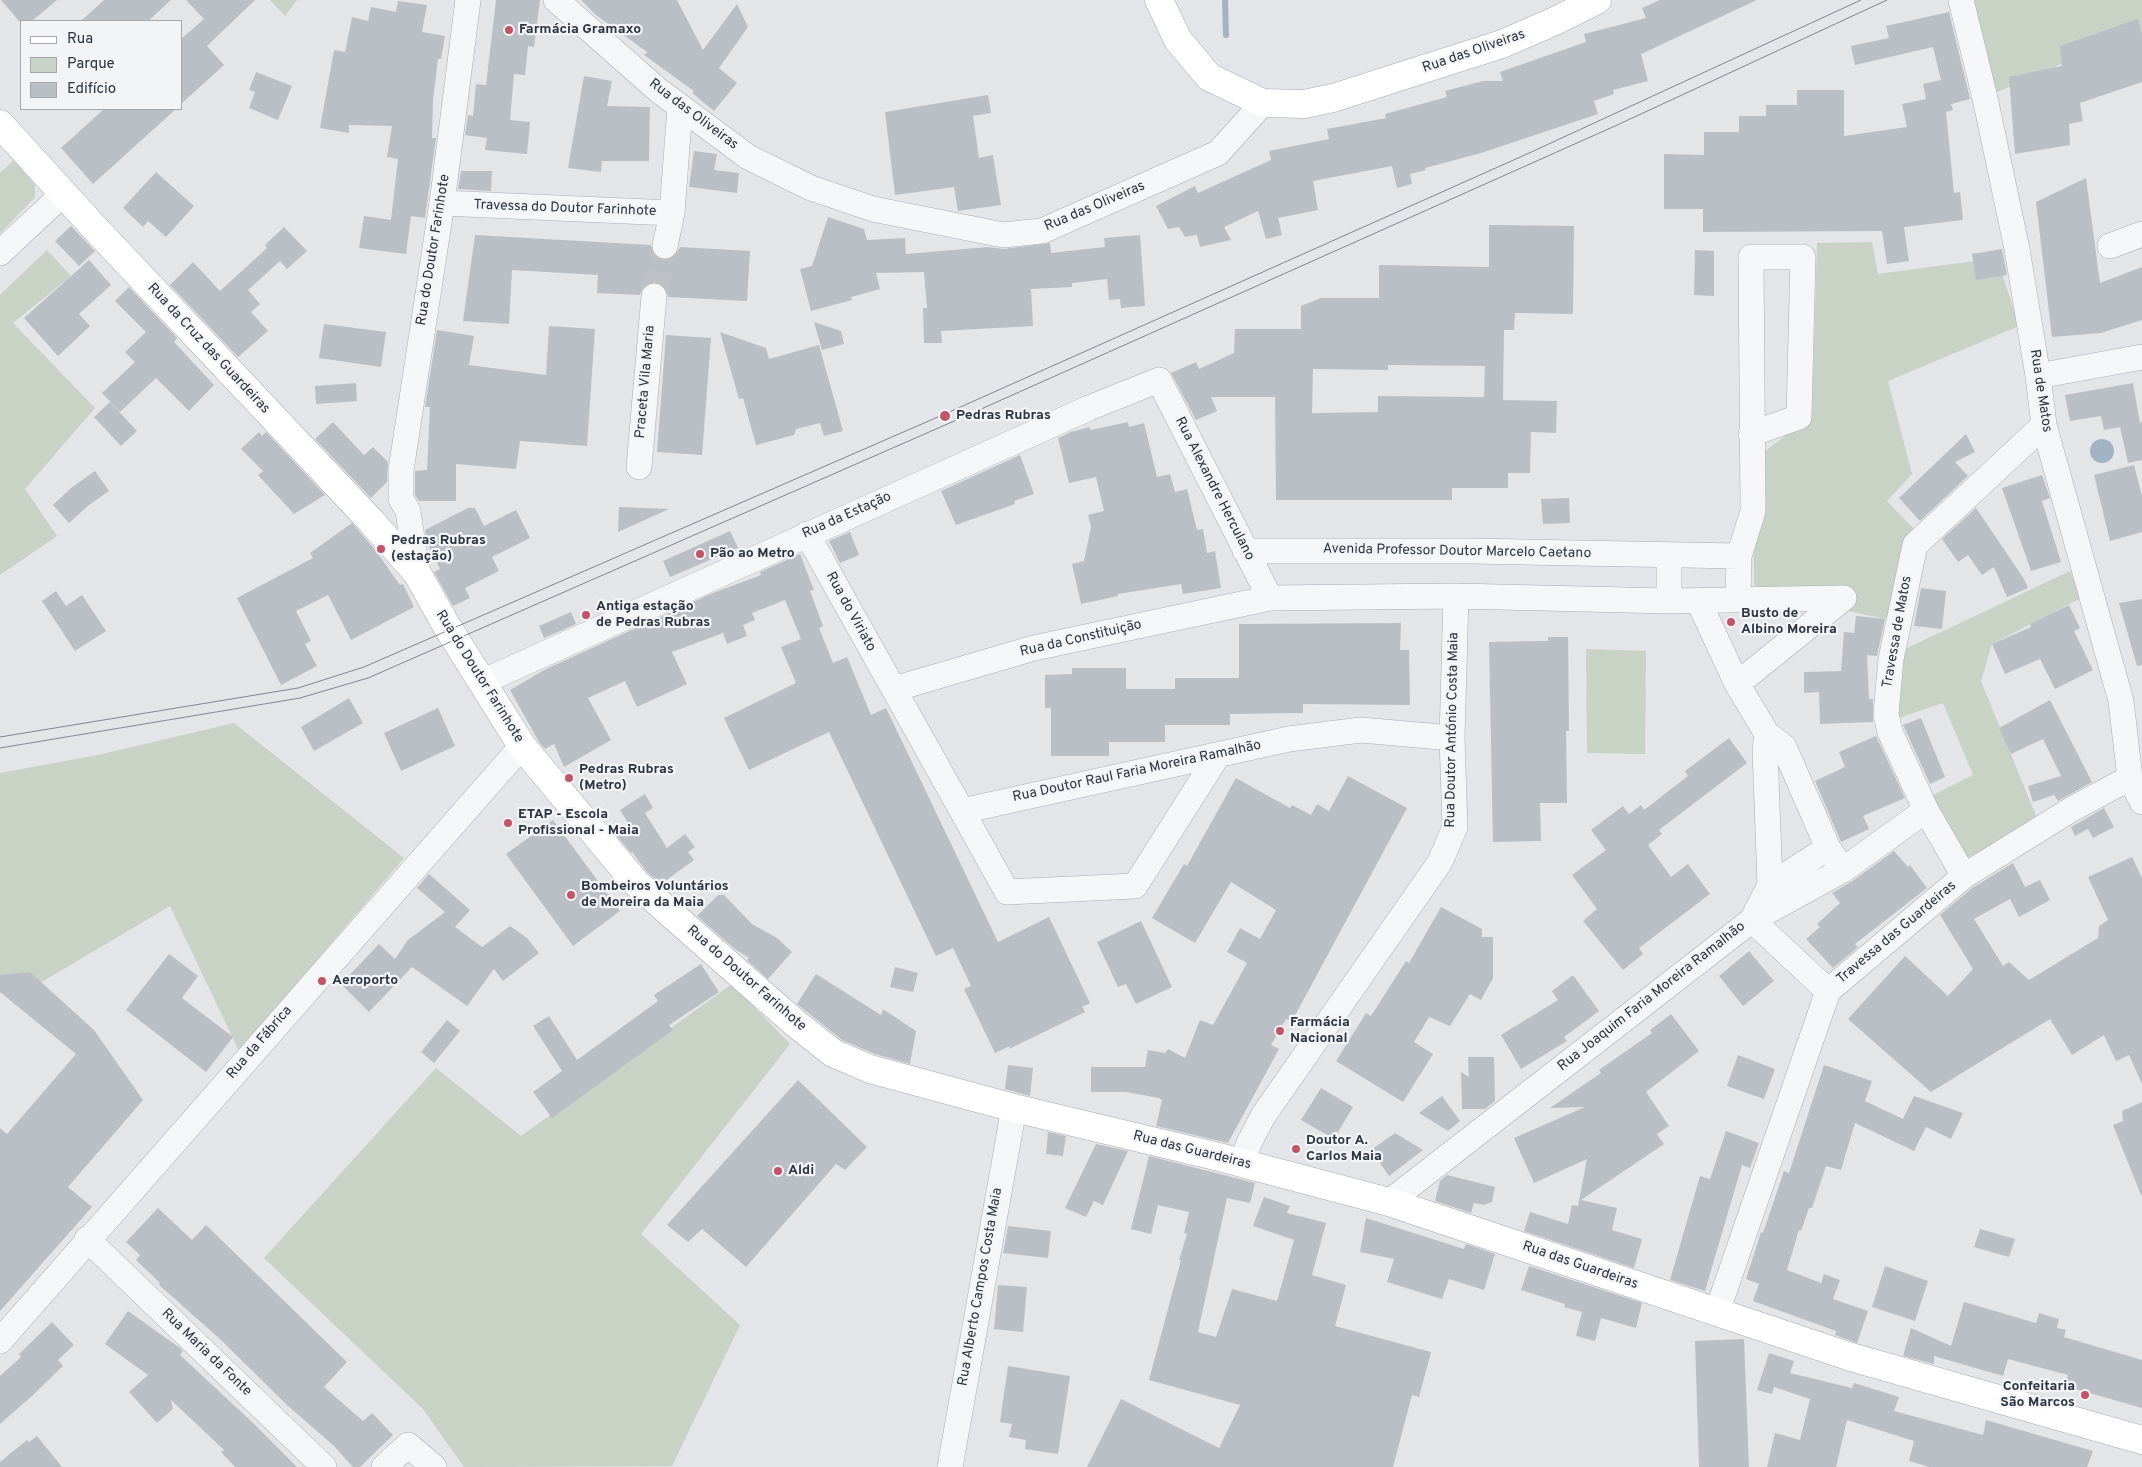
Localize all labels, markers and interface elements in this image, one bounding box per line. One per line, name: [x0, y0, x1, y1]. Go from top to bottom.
legend: [20, 20, 182, 110]
place label: Farmácia Gramaxo: [519, 22, 641, 38]
marker: Farmácia Gramaxo: [503, 24, 515, 36]
street label: Rua das Oliveiras: [1420, 27, 1528, 77]
text: Rua: [67, 30, 93, 49]
text: Parque: [67, 55, 115, 74]
street label: Rua das Oliveiras: [645, 76, 741, 154]
text: Edifício: [67, 80, 116, 99]
street label: Rua do Doutor Farinhote: [414, 173, 454, 327]
street label: Rua das Oliveiras: [1042, 178, 1148, 236]
street label: Travessa do Doutor Farinhote: [473, 197, 657, 221]
street label: Rua da Cruz das Guardeiras: [143, 280, 273, 418]
street label: Praceta Vila Maria: [633, 325, 659, 439]
street label: Rua de Matos: [2025, 348, 2055, 434]
place label: Pedras Rubras: [956, 408, 1051, 424]
marker: Pedras Rubras: [938, 409, 952, 423]
street label: Rua Alexandre Herculano: [1170, 414, 1258, 564]
street label: Rua da Estação: [800, 489, 894, 543]
place label: Pedras Rubras (estação): [391, 533, 486, 566]
street label: Avenida Professor Doutor Marcelo Caetano: [1323, 541, 1591, 563]
marker: Pedras Rubras (estação): [375, 543, 387, 555]
place label: Pão ao Metro: [710, 546, 795, 562]
marker: Pão ao Metro: [694, 548, 706, 560]
street label: Rua do Viriato: [821, 569, 879, 655]
street label: Travessa de Matos: [1880, 575, 1916, 689]
place label: Antiga estação de Pedras Rubras: [596, 599, 710, 632]
place label: Busto de Albino Moreira: [1741, 606, 1837, 638]
street label: Rua do Doutor Farinhote: [431, 608, 527, 746]
marker: Antiga estação de Pedras Rubras: [580, 609, 592, 621]
marker: Busto de Albino Moreira: [1725, 616, 1737, 628]
street label: Rua da Constituição: [1018, 617, 1144, 661]
street label: Rua Doutor António Costa Maia: [1443, 632, 1463, 828]
street label: Rua Doutor Raul Faria Moreira Ramalhão: [1011, 737, 1263, 807]
place label: Pedras Rubras (Metro): [579, 762, 674, 794]
marker: Pedras Rubras (Metro): [563, 772, 575, 784]
place label: ETAP - Escola Profissional - Maia: [518, 807, 639, 840]
marker: ETAP - Escola Profissional - Maia: [502, 817, 514, 829]
street label: Travessa das Guardeiras: [1834, 878, 1960, 988]
place label: Bombeiros Voluntários de Moreira da Maia: [581, 879, 729, 912]
marker: Bombeiros Voluntários de Moreira da Maia: [565, 889, 577, 901]
street label: Rua Joaquim Faria Moreira Ramalhão: [1555, 919, 1749, 1075]
street label: Rua do Doutor Farinhote: [683, 922, 809, 1036]
place label: Aeroporto: [332, 973, 398, 989]
marker: Aeroporto: [316, 975, 328, 987]
street label: Rua da Fábrica: [224, 1003, 296, 1083]
place label: Farmácia Nacional: [1290, 1015, 1350, 1048]
marker: Farmácia Nacional: [1274, 1025, 1286, 1037]
street label: Rua das Guardeiras: [1131, 1128, 1253, 1174]
place label: Doutor A. Carlos Maia: [1306, 1133, 1382, 1166]
marker: Doutor A. Carlos Maia: [1290, 1143, 1302, 1155]
place label: Aldi: [788, 1163, 814, 1179]
marker: Aldi: [772, 1165, 784, 1177]
street label: Rua Alberto Campos Costa Maia: [955, 1187, 1007, 1387]
street label: Rua das Guardeiras: [1520, 1238, 1640, 1294]
street label: Rua Maria da Fonte: [157, 1306, 255, 1400]
place label: Confeitaria São Marcos: [2000, 1379, 2075, 1411]
marker: Confeitaria São Marcos: [2079, 1389, 2091, 1401]

